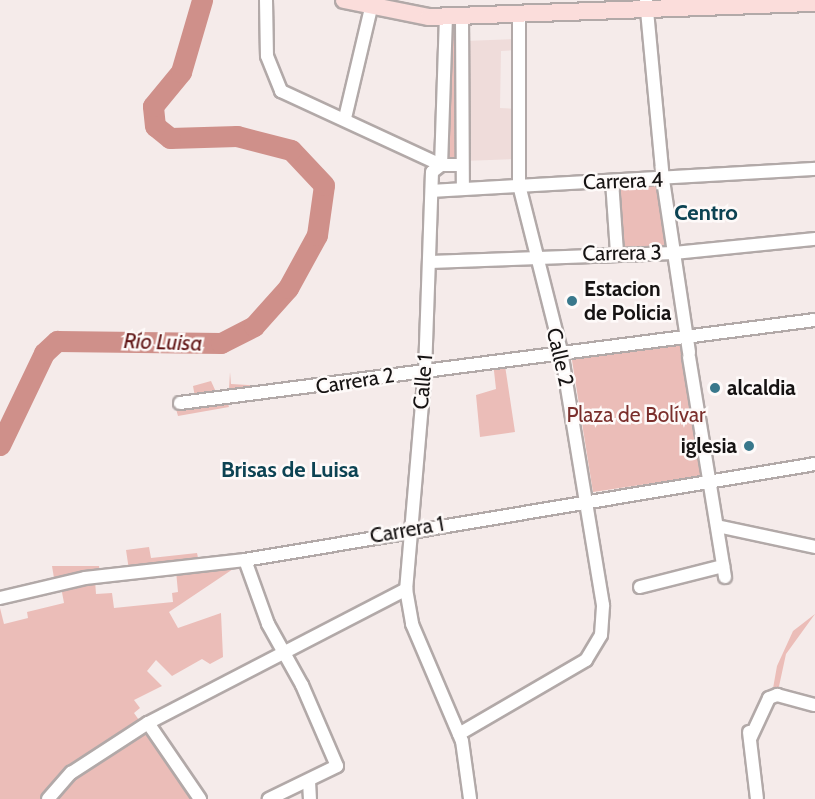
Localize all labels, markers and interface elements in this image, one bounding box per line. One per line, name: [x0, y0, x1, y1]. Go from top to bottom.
street label: Carrera 4: [582, 167, 664, 195]
district label: Centro: [674, 200, 738, 226]
street label: Carrera 3: [582, 240, 662, 266]
place label: Estacion de Policia: [584, 276, 671, 326]
marker: Estacion de Policia: [565, 294, 579, 308]
street label: Calle 2: [541, 325, 579, 389]
water label: Río Luisa: [123, 327, 203, 357]
street label: Calle 1: [408, 353, 438, 411]
street label: Carrera 2: [314, 362, 396, 400]
place label: alcaldia: [727, 375, 796, 401]
marker: alcaldia: [708, 381, 722, 395]
park label: Plaza de Bolívar: [566, 402, 706, 428]
place label: iglesia: [681, 433, 737, 459]
marker: iglesia: [742, 439, 756, 453]
district label: Brisas de Luisa: [221, 457, 359, 483]
street label: Carrera 1: [368, 511, 446, 549]

